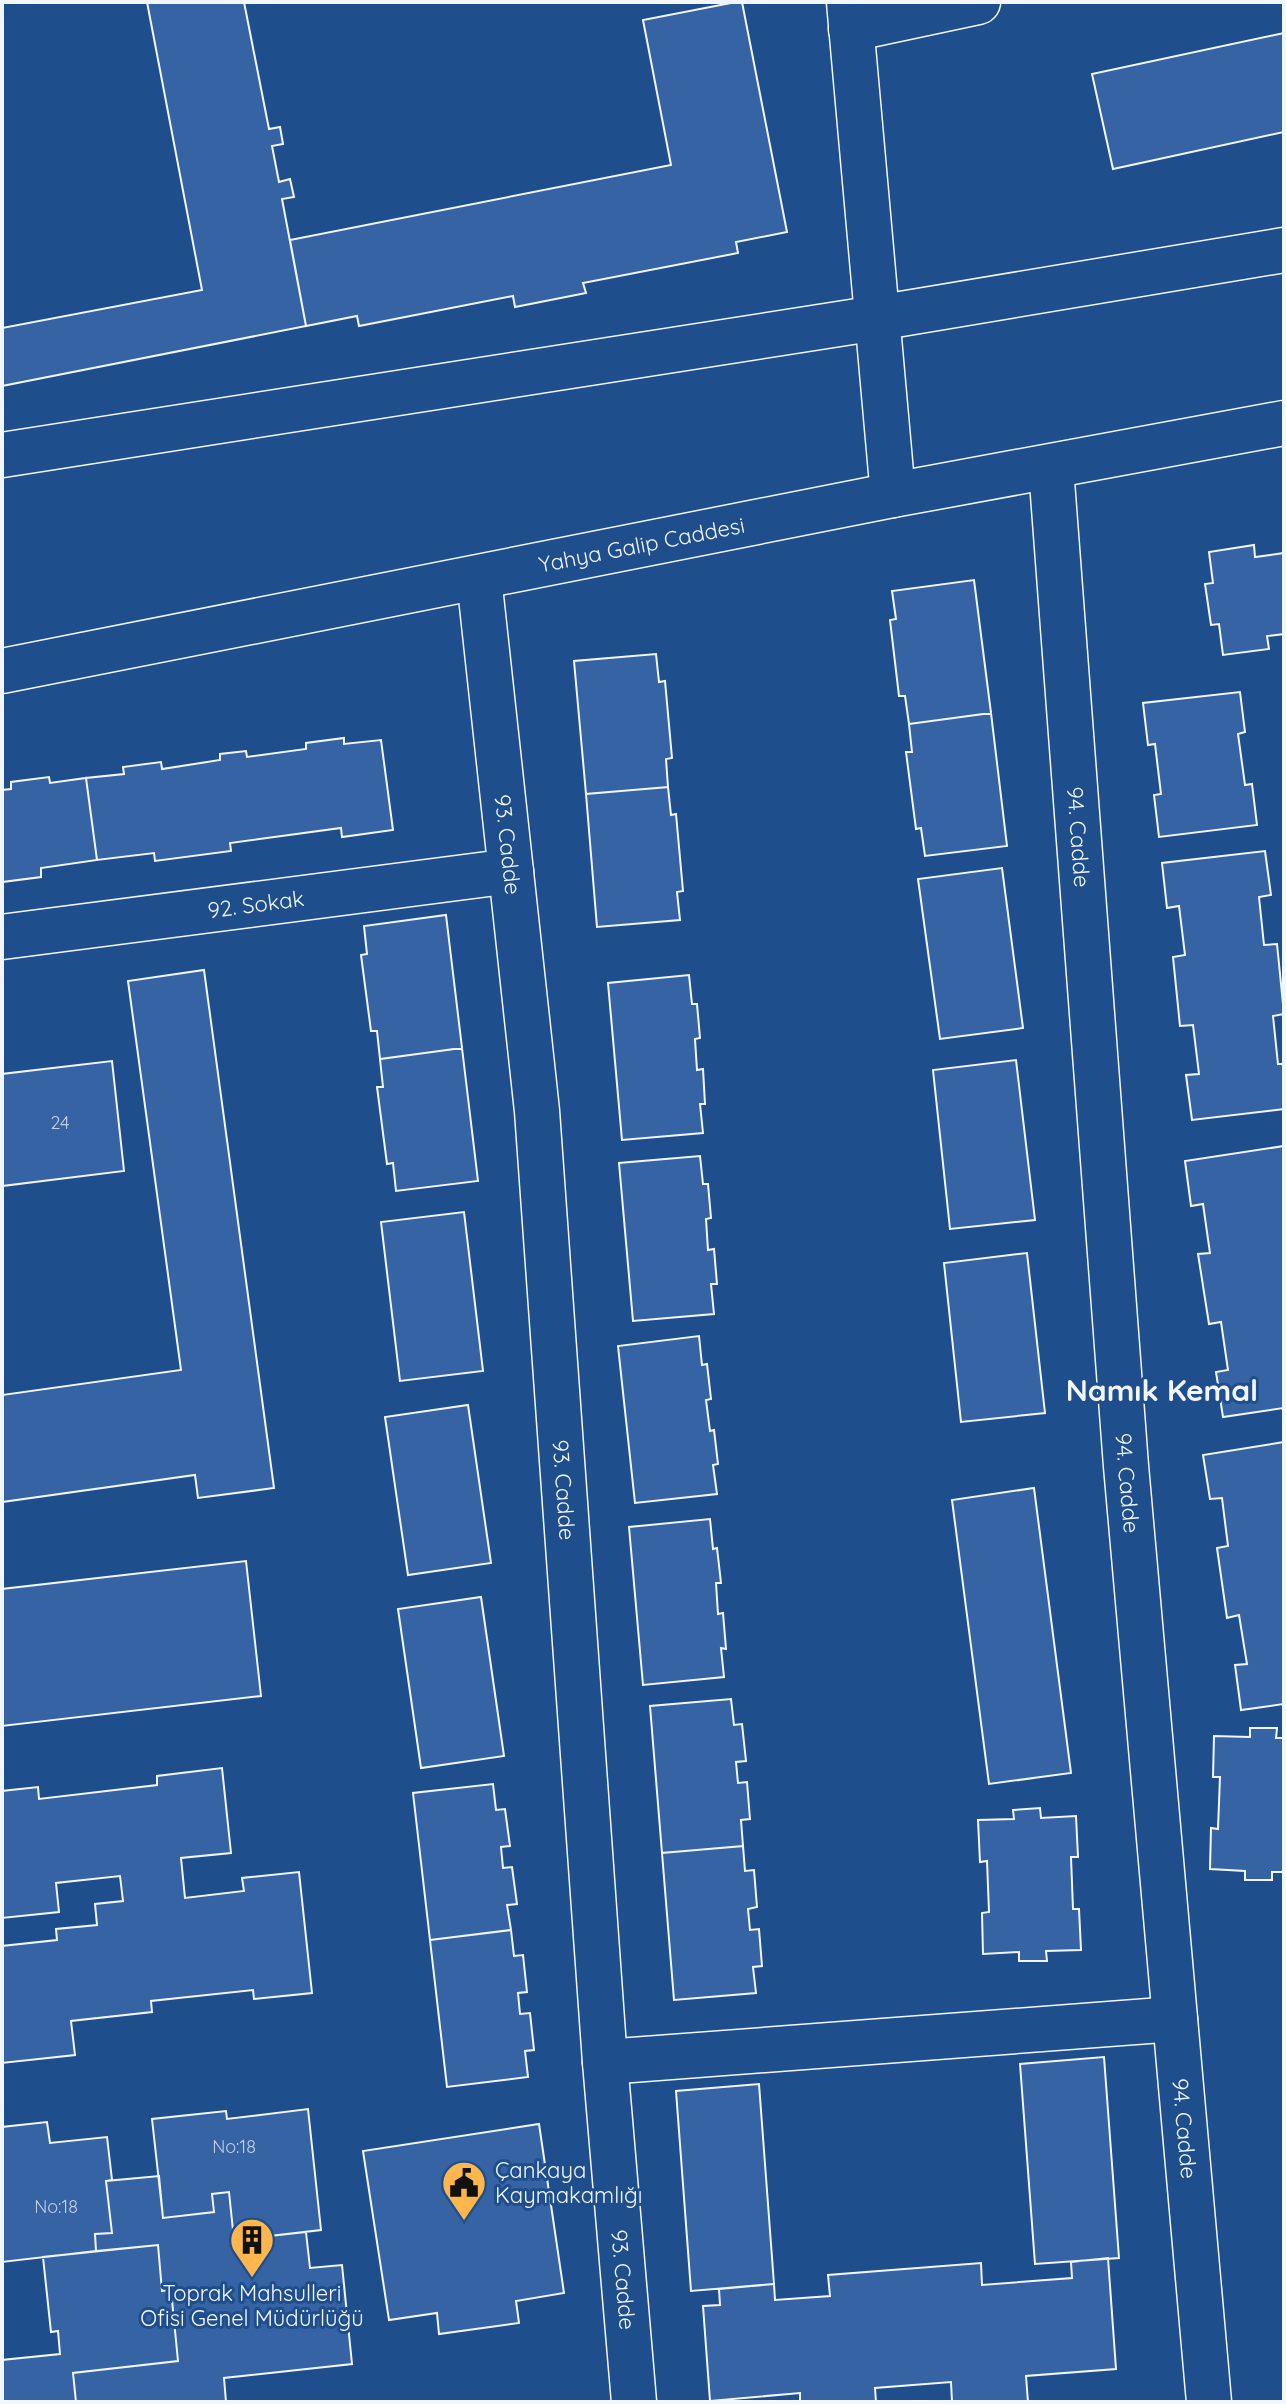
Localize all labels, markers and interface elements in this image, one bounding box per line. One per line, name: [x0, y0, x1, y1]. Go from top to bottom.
street label: Yahya Galip Caddesi: [536, 511, 747, 579]
street label: 94. Cadde: [1061, 786, 1096, 888]
street label: 93. Cadde: [489, 793, 527, 896]
street label: 92. Sokak: [206, 884, 306, 924]
house number: 24: [50, 1111, 70, 1134]
district label: Namık Kemal: [1066, 1371, 1258, 1409]
street label: 94. Cadde: [1110, 1432, 1146, 1535]
street label: 93. Cadde: [547, 1439, 582, 1541]
street label: 94. Cadde: [1166, 2077, 1203, 2180]
house number: No:18: [212, 2135, 256, 2158]
place label: Çankaya Kaymakamlığı: [495, 2156, 642, 2209]
public building icon: Çankaya Kaymakamlığı: [440, 2159, 488, 2222]
house number: No:18: [34, 2195, 78, 2218]
building icon: Toprak Mahsulleri Ofisi Genel Müdürlüğü: [228, 2216, 276, 2279]
street label: 93. Cadde: [605, 2228, 642, 2331]
place label: Toprak Mahsulleri Ofisi Genel Müdürlüğü: [140, 2279, 364, 2332]

